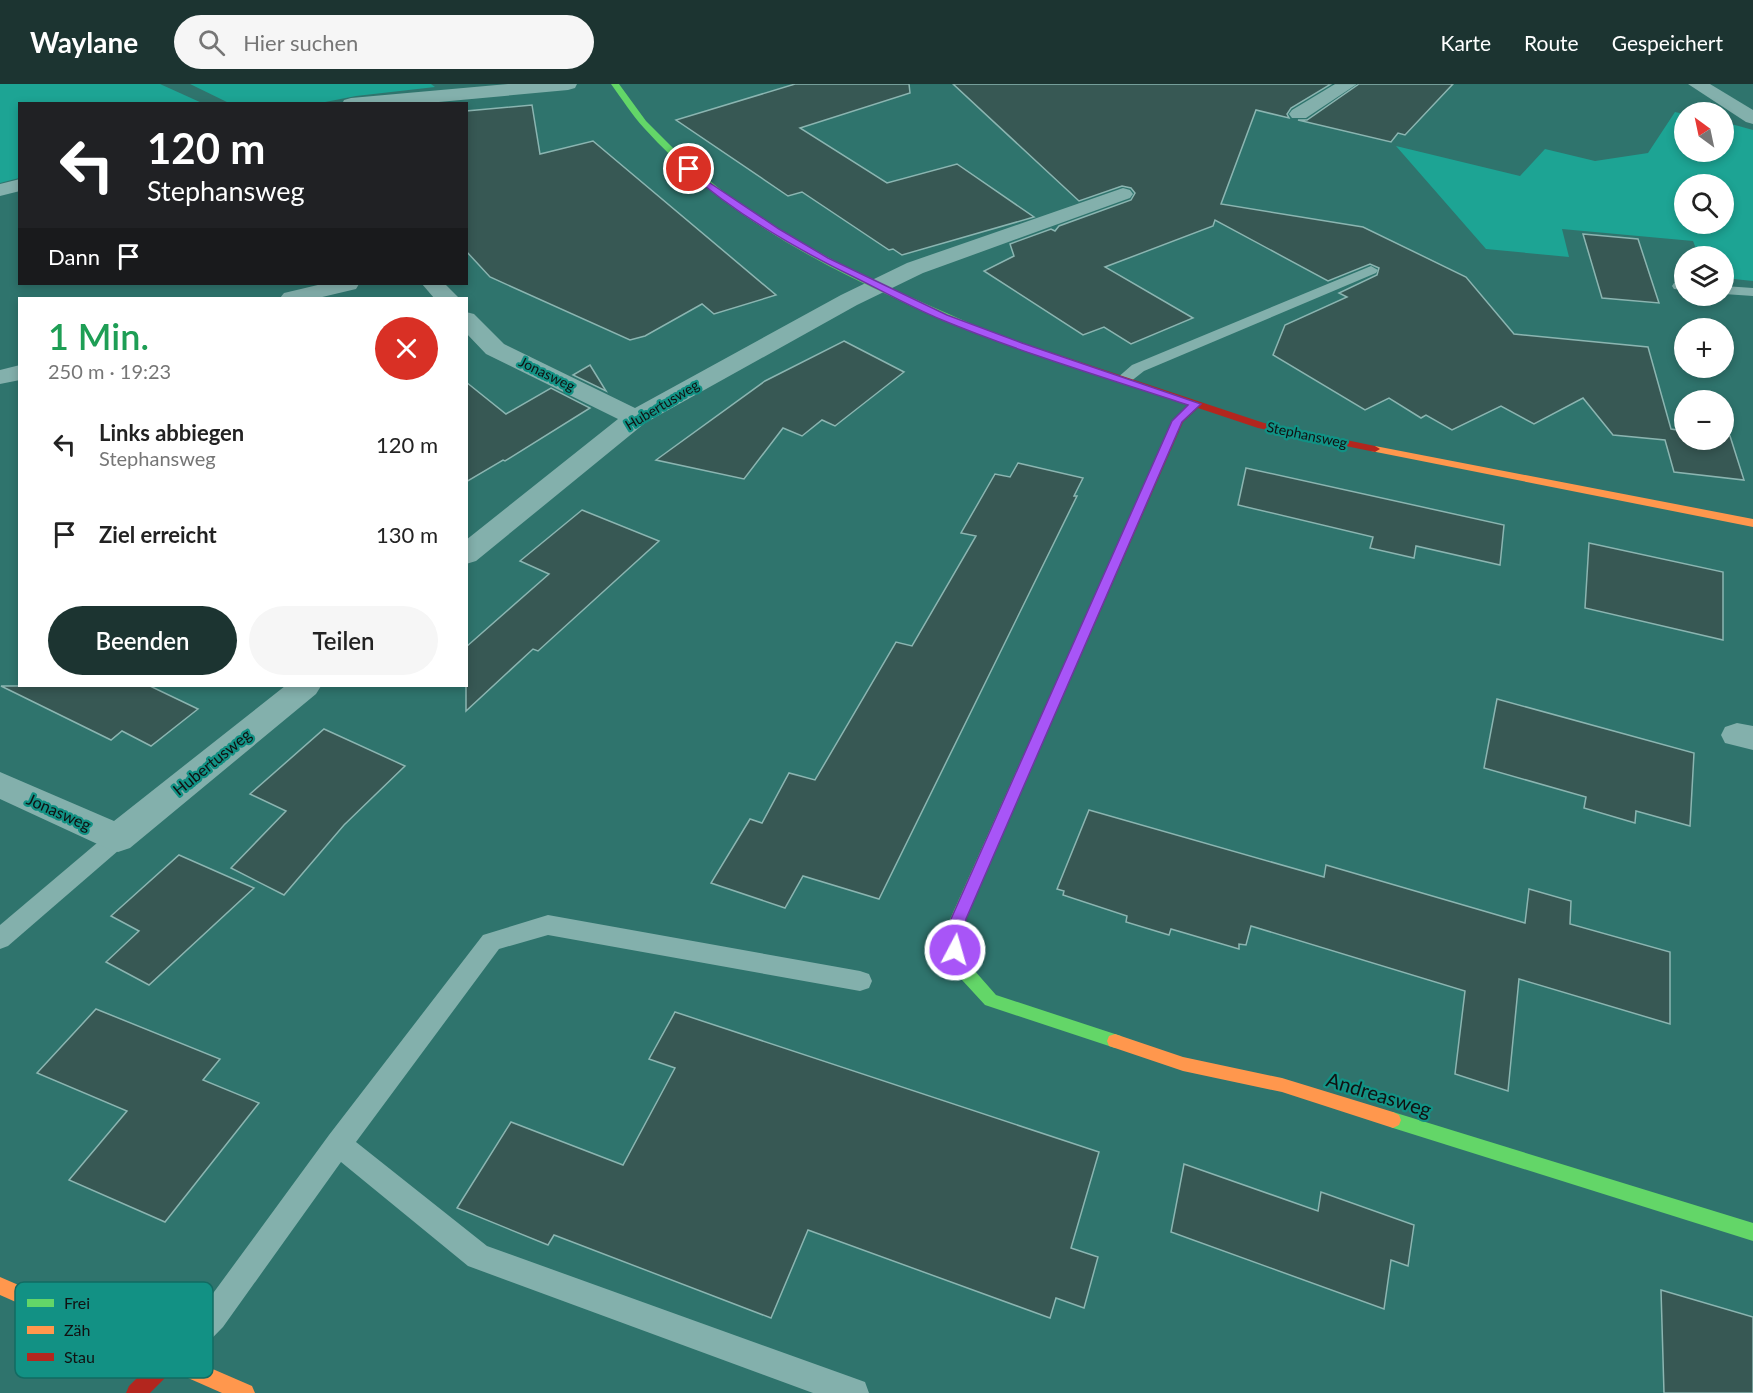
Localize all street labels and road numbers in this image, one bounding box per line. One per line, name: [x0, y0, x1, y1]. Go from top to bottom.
street label: Jonasweg: [517, 353, 578, 394]
street label: Hubertusweg: [622, 376, 702, 433]
street label: Stephansweg: [1265, 418, 1349, 451]
street label: Hubertusweg: [169, 724, 255, 799]
street label: Jonasweg: [24, 789, 94, 834]
street label: Andreasweg: [1324, 1067, 1435, 1121]

